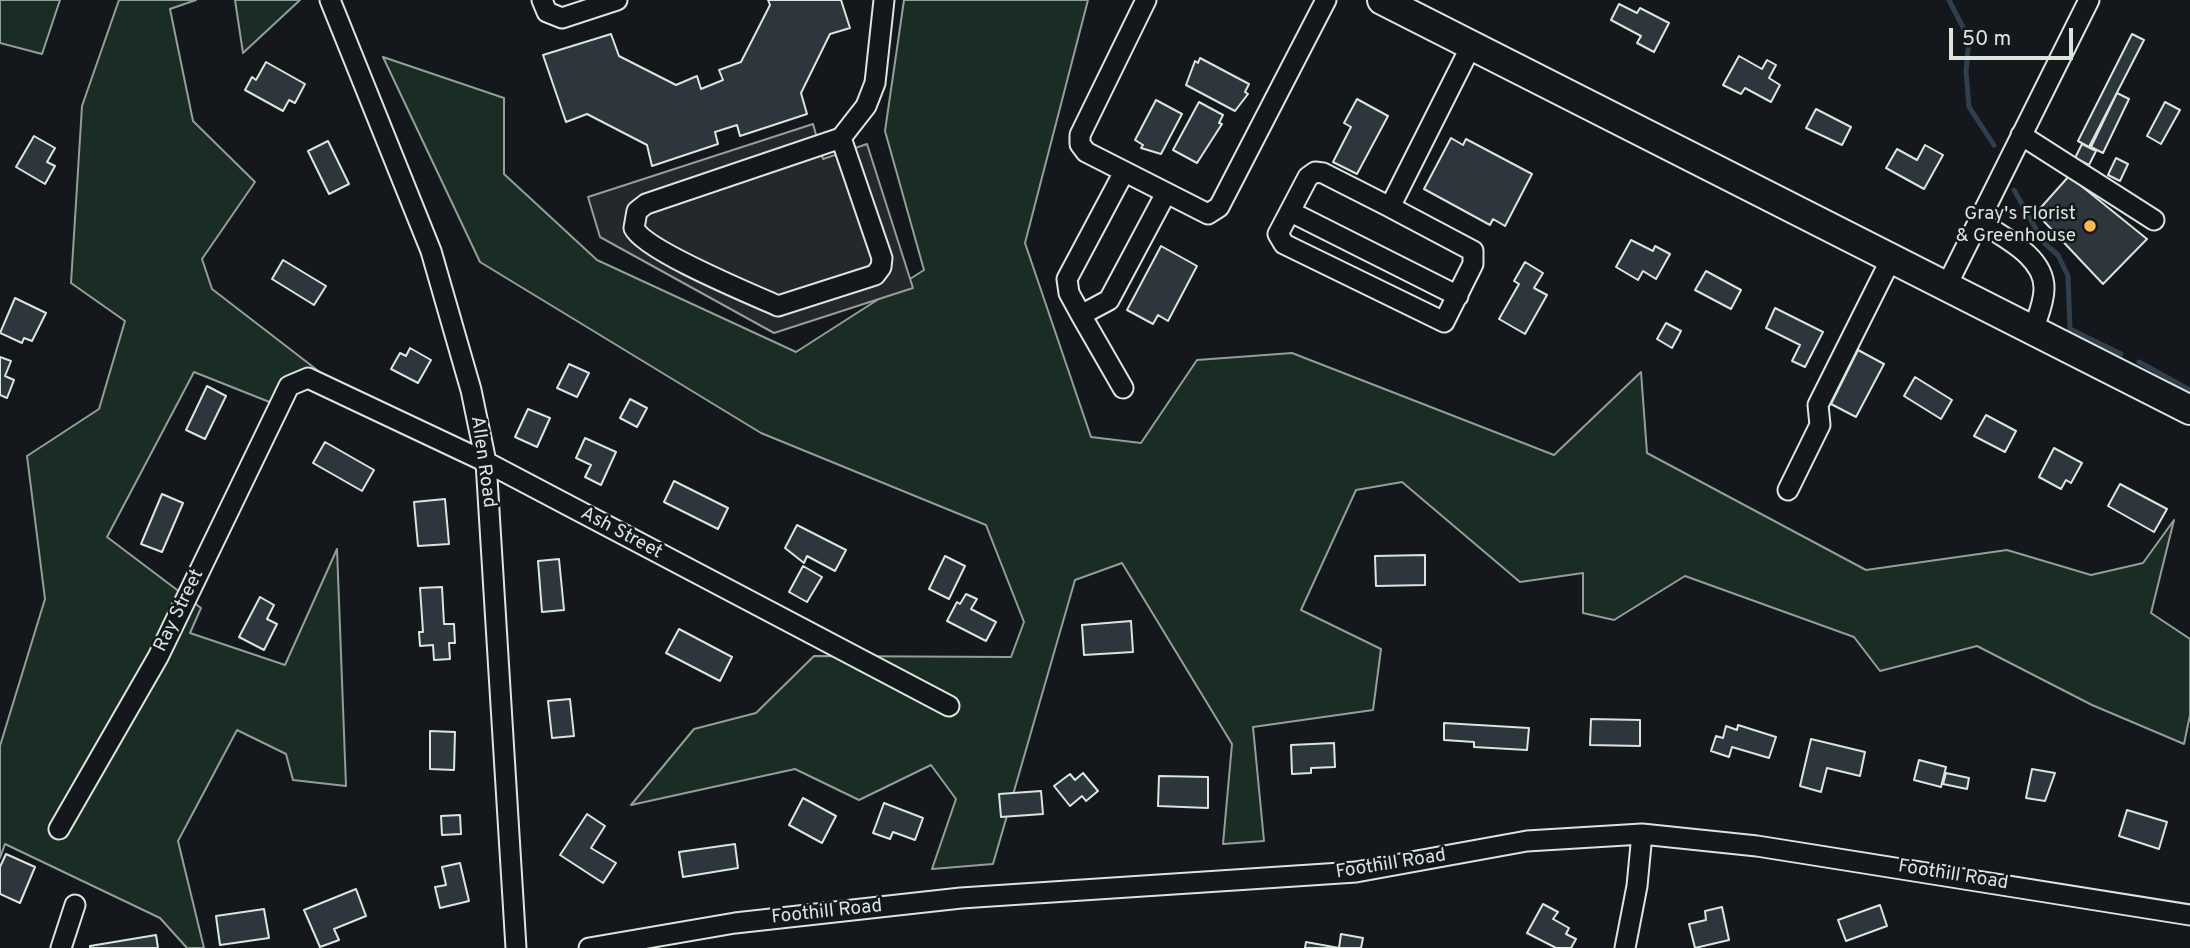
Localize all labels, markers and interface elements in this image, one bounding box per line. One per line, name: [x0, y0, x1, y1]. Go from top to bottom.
scale bar: [1952, 14, 2076, 58]
text: 50 m: [1962, 26, 2011, 53]
place label: Gray's Florist & Greenhouse: [1956, 204, 2076, 248]
marker: Gray's Florist & Greenhouse: [2082, 218, 2098, 234]
street label: Allen Road: [464, 415, 500, 509]
street label: Ash Street: [576, 503, 666, 565]
street label: Ray Street: [150, 566, 210, 656]
street label: Foothill Road: [1334, 845, 1448, 885]
street label: Foothill Road: [1896, 856, 2010, 896]
street label: Foothill Road: [771, 896, 883, 930]

